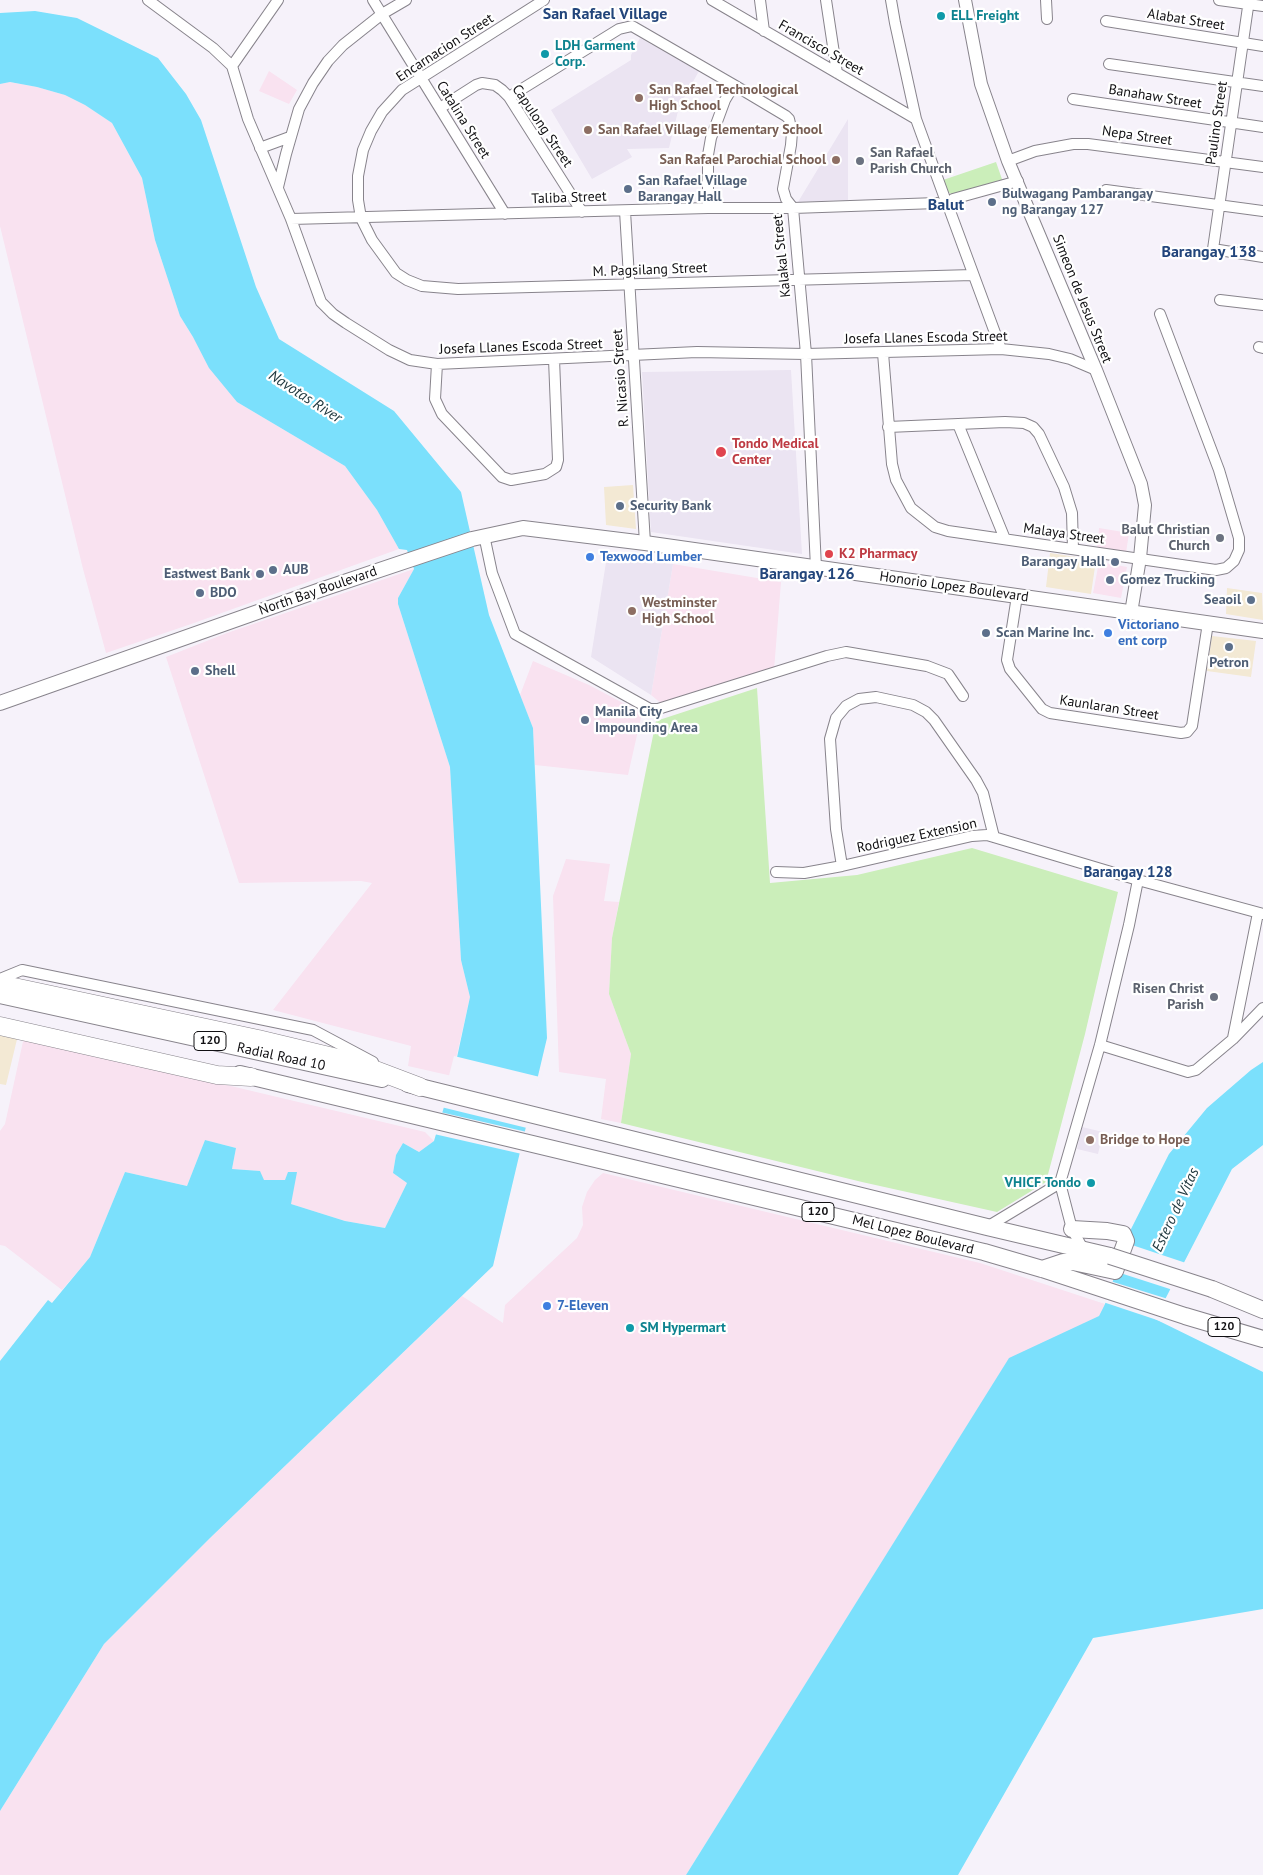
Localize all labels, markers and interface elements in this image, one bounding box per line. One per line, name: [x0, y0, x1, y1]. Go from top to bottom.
district label: San Rafael Village: [543, 4, 667, 24]
street label: Alabat Street: [1146, 6, 1226, 34]
place label: ELL Freight: [951, 8, 1019, 24]
street label: Encarnacion Street: [393, 10, 497, 86]
marker: ELL Freight: [935, 10, 947, 22]
street label: Francisco Street: [775, 17, 867, 79]
place label: LDH Garment Corp.: [555, 38, 635, 70]
marker: LDH Garment Corp.: [539, 48, 551, 60]
street label: Catalina Street: [432, 78, 494, 162]
street label: Paulino Street: [1203, 80, 1231, 166]
street label: Capulong Street: [508, 81, 576, 171]
street label: Banahaw Street: [1107, 81, 1203, 113]
place label: San Rafael Technological High School: [649, 82, 798, 114]
marker: San Rafael Technological High School: [633, 92, 645, 104]
place label: San Rafael Village Elementary School: [598, 122, 822, 138]
street label: Nepa Street: [1101, 123, 1173, 149]
marker: San Rafael Village Elementary School: [582, 124, 594, 136]
place label: San Rafael Parish Church: [870, 145, 952, 178]
place label: San Rafael Parochial School: [660, 152, 826, 168]
marker: San Rafael Parochial School: [830, 154, 842, 166]
marker: San Rafael Parish Church: [854, 155, 866, 167]
place label: San Rafael Village Barangay Hall: [638, 173, 747, 206]
marker: San Rafael Village Barangay Hall: [622, 183, 634, 195]
place label: Bulwagang Pambarangay ng Barangay 127: [1002, 186, 1153, 218]
street label: Taliba Street: [531, 188, 607, 208]
district label: Balut: [928, 195, 964, 215]
marker: Bulwagang Pambarangay ng Barangay 127: [986, 196, 998, 208]
street label: Kalakal Street: [769, 214, 795, 298]
street label: Simeon de Jesus Street: [1049, 232, 1115, 366]
district label: Barangay 138: [1161, 242, 1257, 262]
street label: M. Pagsilang Street: [592, 260, 708, 280]
street label: R. Nicasio Street: [609, 328, 633, 428]
street label: Josefa Llanes Escoda Street: [844, 328, 1008, 348]
street label: Josefa Llanes Escoda Street: [439, 336, 603, 358]
water label: Navotas River: [265, 367, 345, 427]
place label: Tondo Medical Center: [732, 436, 819, 468]
marker: Tondo Medical Center: [714, 445, 728, 459]
place label: Security Bank: [630, 498, 711, 514]
marker: Security Bank: [614, 500, 626, 512]
street label: Malaya Street: [1022, 520, 1106, 548]
place label: Balut Christian Church: [1121, 522, 1210, 554]
marker: Balut Christian Church: [1214, 532, 1226, 544]
place label: K2 Pharmacy: [839, 546, 917, 562]
marker: K2 Pharmacy: [823, 548, 835, 560]
place label: Texwood Lumber: [600, 549, 702, 565]
marker: Texwood Lumber: [584, 551, 596, 563]
place label: Barangay Hall: [1021, 554, 1105, 570]
marker: Barangay Hall: [1109, 556, 1121, 568]
place label: AUB: [283, 562, 309, 578]
street label: North Bay Boulevard: [257, 563, 379, 619]
marker: AUB: [267, 564, 279, 576]
district label: Barangay 126: [759, 564, 855, 584]
place label: Eastwest Bank: [164, 566, 250, 582]
marker: Eastwest Bank: [254, 568, 266, 580]
street label: Honorio Lopez Boulevard: [878, 568, 1030, 606]
place label: Gomez Trucking: [1120, 572, 1215, 588]
marker: Gomez Trucking: [1104, 574, 1116, 586]
place label: BDO: [210, 585, 237, 601]
marker: BDO: [194, 587, 206, 599]
place label: Seaoil: [1204, 592, 1241, 608]
marker: Seaoil: [1245, 594, 1257, 606]
place label: Westminster High School: [642, 595, 717, 628]
marker: Westminster High School: [626, 605, 638, 617]
place label: Victoriano ent corp: [1118, 617, 1179, 650]
place label: Scan Marine Inc.: [996, 625, 1094, 641]
marker: Scan Marine Inc.: [980, 627, 992, 639]
marker: Victoriano ent corp: [1102, 627, 1114, 639]
marker: Petron: [1223, 641, 1235, 653]
place label: Petron: [1209, 655, 1249, 671]
place label: Shell: [205, 663, 235, 679]
marker: Shell: [189, 665, 201, 677]
street label: Kaunlaran Street: [1058, 692, 1160, 724]
place label: Manila City Impounding Area: [595, 704, 698, 736]
marker: Manila City Impounding Area: [579, 714, 591, 726]
street label: Rodriguez Extension: [856, 815, 978, 857]
district label: Barangay 128: [1083, 864, 1173, 882]
place label: Risen Christ Parish: [1133, 981, 1204, 1014]
marker: Risen Christ Parish: [1208, 991, 1220, 1003]
road number: 120: [194, 1032, 226, 1050]
street label: Radial Road 10: [235, 1039, 327, 1075]
place label: Bridge to Hope: [1100, 1132, 1190, 1148]
marker: Bridge to Hope: [1084, 1134, 1096, 1146]
water label: Estero de Vitas: [1149, 1165, 1203, 1255]
place label: VHICF Tondo: [1005, 1175, 1081, 1191]
marker: VHICF Tondo: [1085, 1177, 1097, 1189]
road number: 120: [802, 1202, 834, 1222]
street label: Mel Lopez Boulevard: [851, 1212, 975, 1258]
place label: 7-Eleven: [557, 1298, 609, 1314]
marker: 7-Eleven: [541, 1300, 553, 1312]
road number: 120: [1208, 1318, 1240, 1336]
place label: SM Hypermart: [640, 1320, 726, 1336]
marker: SM Hypermart: [624, 1322, 636, 1334]

